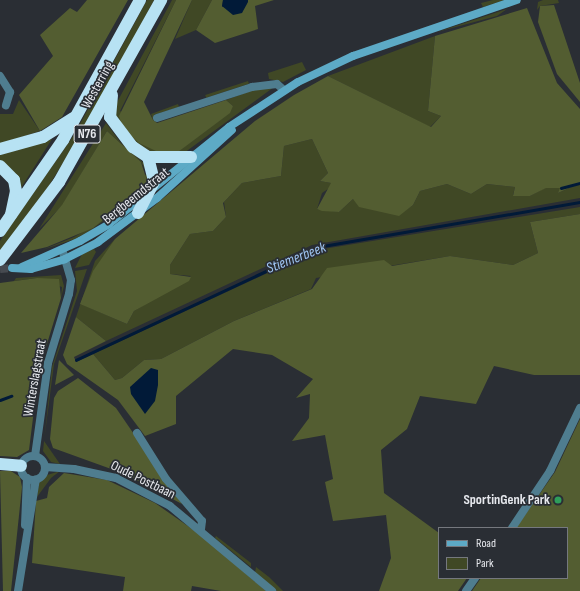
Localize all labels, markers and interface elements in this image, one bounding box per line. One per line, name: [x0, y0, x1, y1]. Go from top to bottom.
street label: Westerring: [78, 58, 118, 112]
road number: N76: [73, 123, 101, 145]
street label: Bergbeemdstraat: [99, 164, 173, 228]
water label: Stiemerbeek: [264, 238, 328, 278]
street label: Winterslagstraat: [20, 338, 50, 418]
street label: Oude Postbaan: [108, 457, 178, 503]
place label: SportinGenk Park: [463, 492, 550, 508]
marker: SportinGenk Park: [553, 495, 563, 505]
legend: [438, 527, 568, 579]
text: Road: [476, 536, 496, 551]
text: Park: [476, 556, 494, 571]

